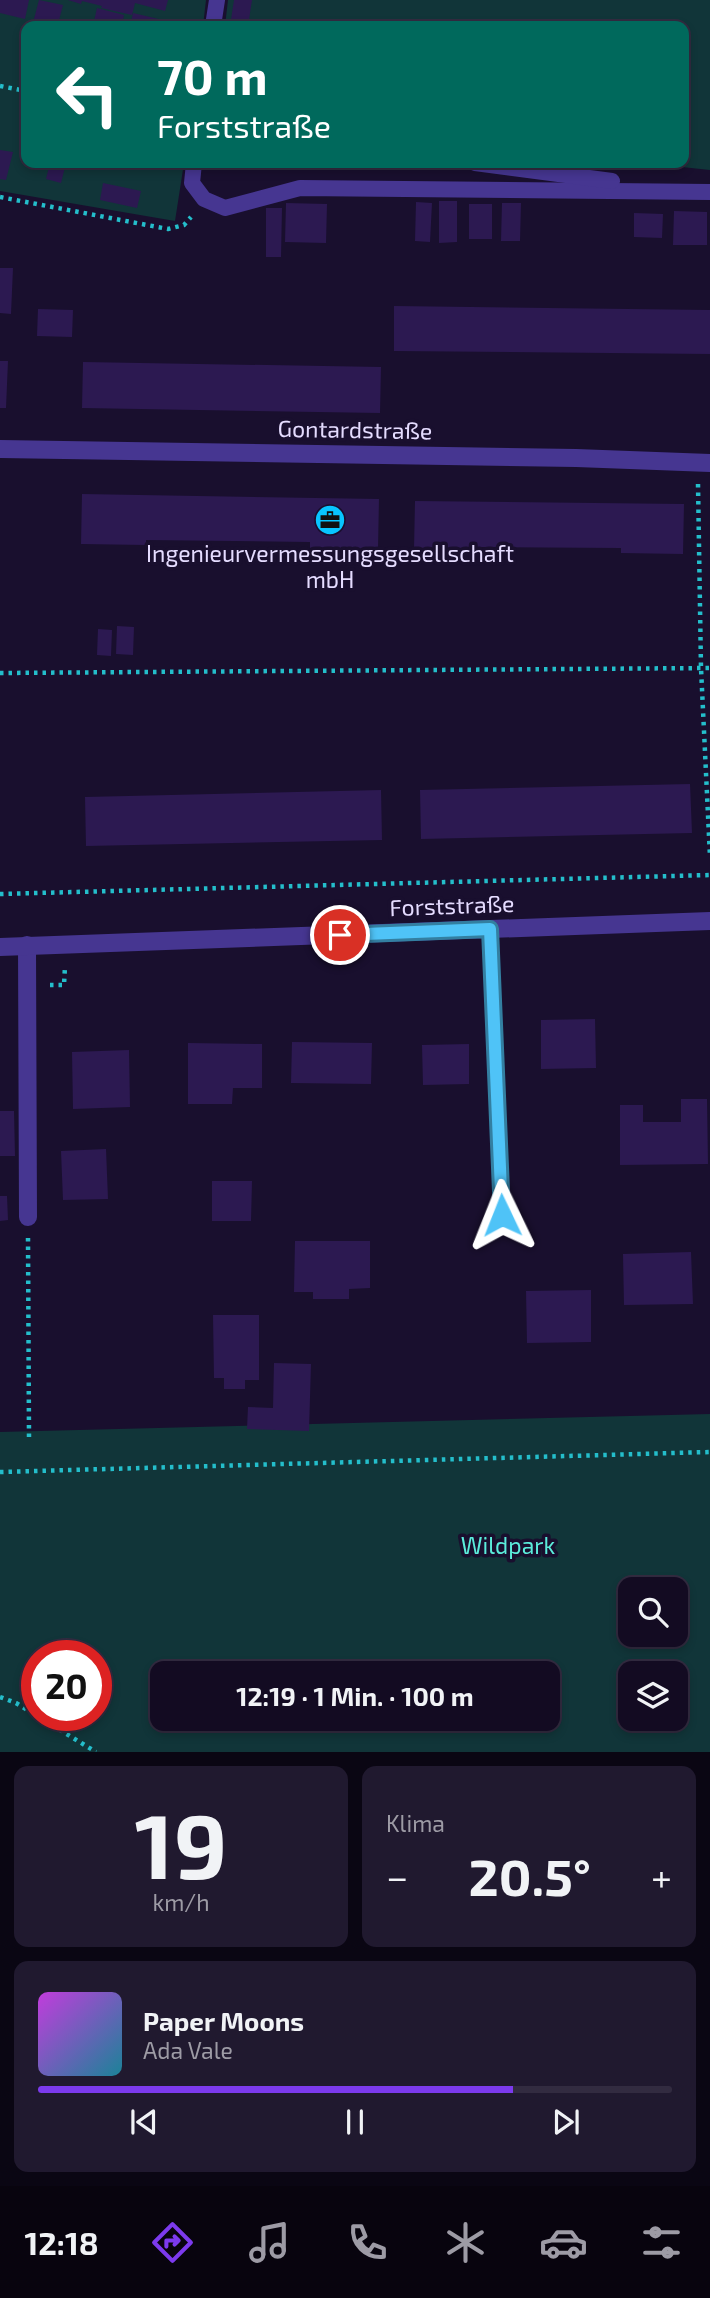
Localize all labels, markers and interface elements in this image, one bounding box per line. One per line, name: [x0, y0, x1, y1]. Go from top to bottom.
text: 70 m: [157, 46, 268, 105]
icon: left: [42, 49, 133, 140]
text: Forststraße: [157, 106, 331, 144]
street label: Gontardstraße: [277, 414, 433, 444]
office icon: Ingenieurvermessungsgesellschaft mbH: [313, 503, 347, 537]
place label: Ingenieurvermessungsgesellschaft mbH: [146, 539, 514, 593]
street label: Forststraße: [389, 889, 515, 921]
pin: [310, 905, 370, 965]
icon: arrive: [321, 916, 359, 954]
position arrow: [465, 1178, 539, 1252]
park label: Wildpark: [461, 1531, 555, 1559]
map controls: [618, 1577, 688, 1731]
button: search: [618, 1577, 688, 1647]
speed limit sign: 20: [21, 1640, 112, 1731]
button: layers: [618, 1661, 688, 1731]
text: 12:19 · 1 Min. · 100 m: [236, 1680, 474, 1711]
text: 19: [134, 1788, 228, 1897]
text: Klima: [386, 1809, 445, 1837]
text: 20.5°: [468, 1844, 591, 1906]
text: −: [386, 1853, 408, 1899]
text: +: [651, 1853, 672, 1899]
text: km/h: [152, 1888, 210, 1916]
text: Paper Moons: [143, 2005, 304, 2036]
text: Ada Vale: [143, 2036, 233, 2064]
icon: previous: [125, 2103, 163, 2141]
icon: pause: [336, 2103, 374, 2141]
icon: next: [547, 2103, 585, 2141]
icon: directions: [148, 2218, 197, 2267]
icon: music: [245, 2218, 294, 2267]
icon: phone: [343, 2218, 392, 2267]
icon: climate: [441, 2218, 490, 2267]
icon: car: [539, 2218, 588, 2267]
icon: filters: [637, 2218, 686, 2267]
text: 12:18: [24, 2223, 99, 2261]

